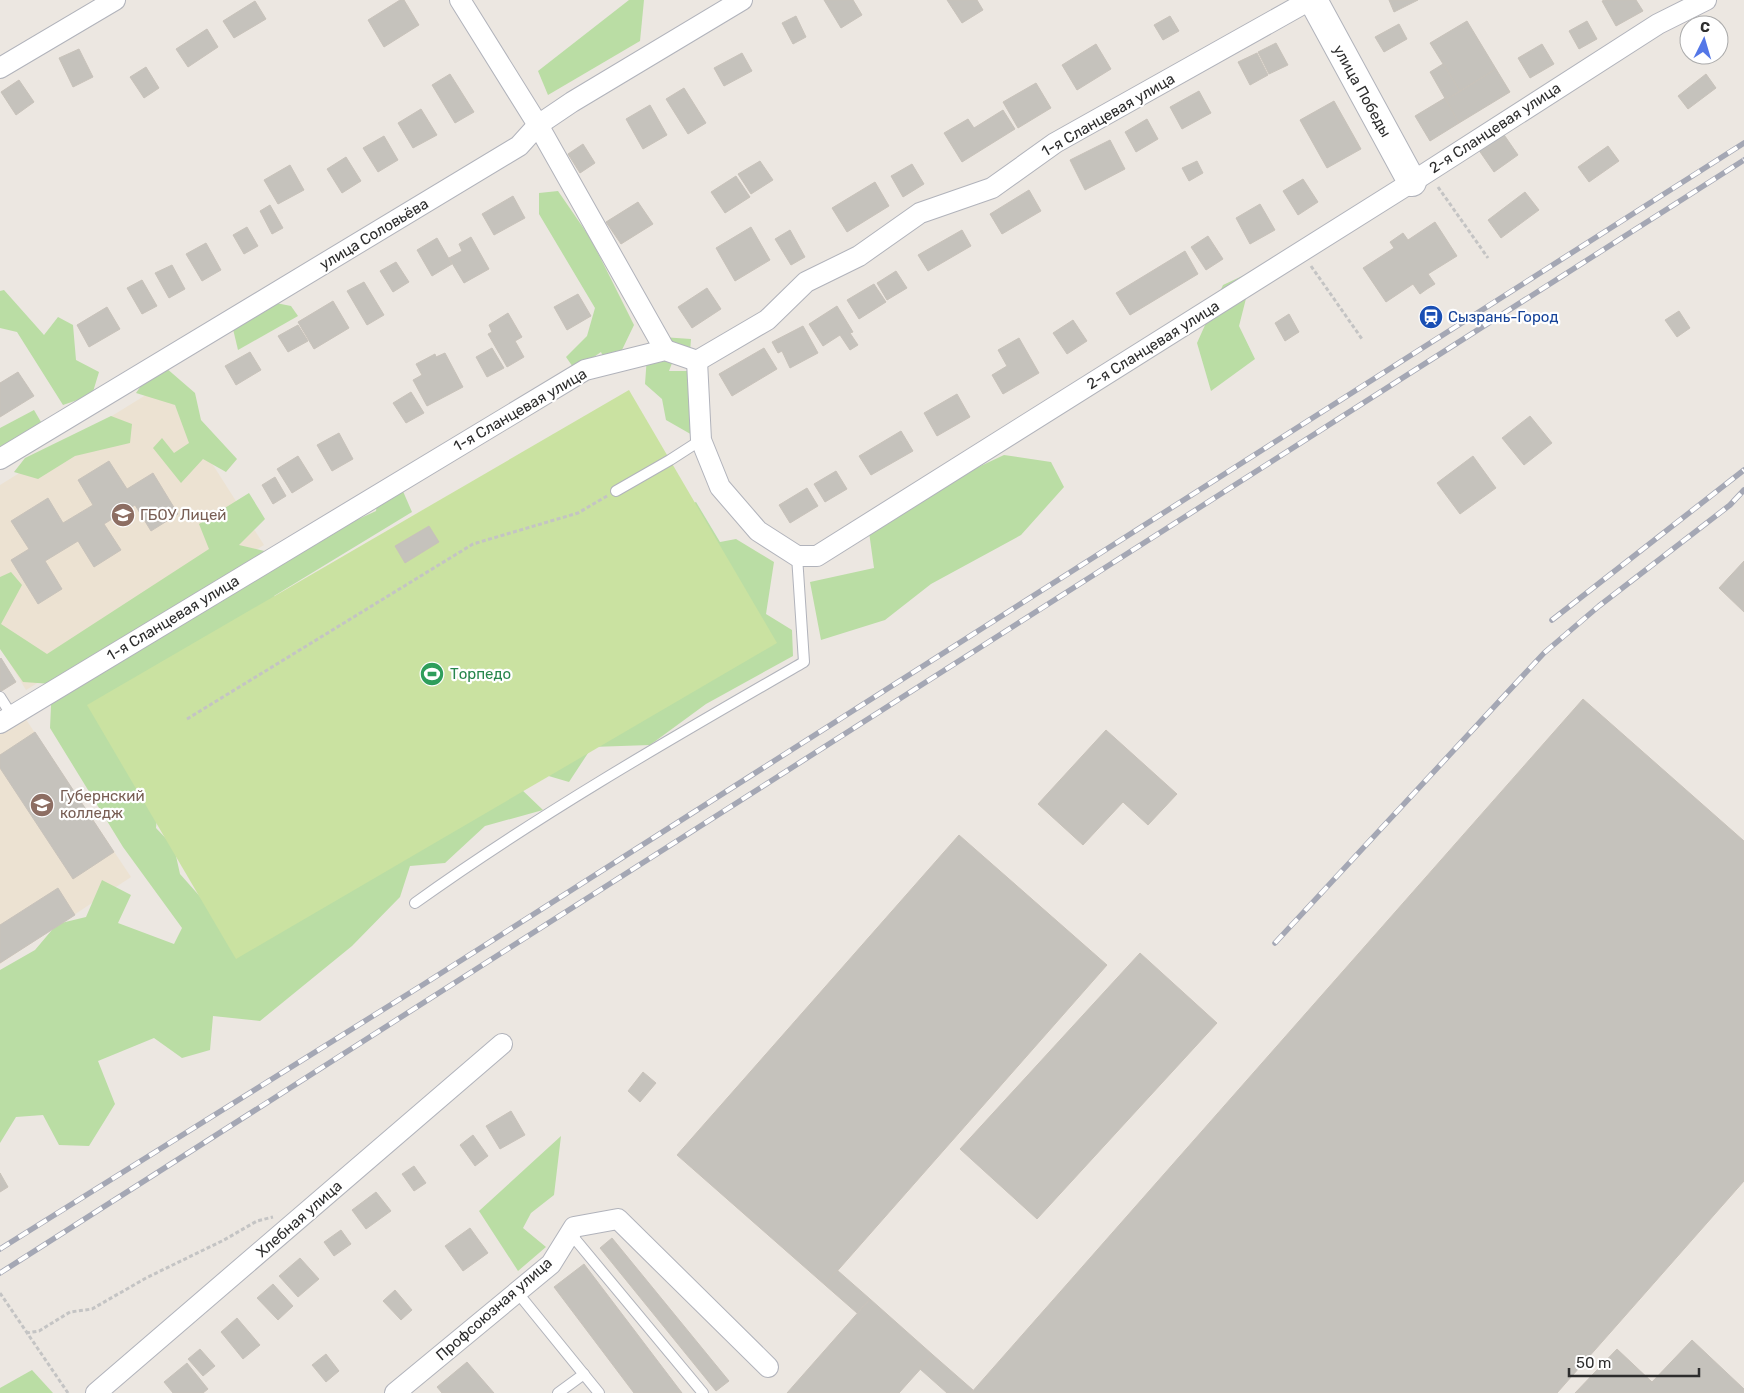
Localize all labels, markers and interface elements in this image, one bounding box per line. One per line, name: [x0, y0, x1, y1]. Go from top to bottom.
north arrow: [1679, 15, 1729, 65]
text: С: [1699, 19, 1711, 36]
street label: улица Победы: [1329, 42, 1395, 140]
street label: 1-я Сланцевая улица: [1038, 69, 1178, 161]
street label: 2-я Сланцевая улица: [1426, 79, 1564, 177]
street label: улица Соловьёва: [316, 194, 432, 274]
street label: 2-я Сланцевая улица: [1083, 297, 1223, 393]
station icon: Сызрань-Город: [1418, 304, 1444, 330]
place label: Сызрань-Город: [1448, 308, 1558, 326]
street label: 1-я Сланцевая улица: [450, 364, 590, 456]
school or university icon: ГБОУ Лицей: [110, 502, 136, 528]
place label: ГБОУ Лицей: [140, 506, 227, 524]
street label: 1-я Сланцевая улица: [104, 571, 242, 665]
sports icon: Торпедо: [419, 661, 445, 687]
place label: Торпедо: [450, 665, 511, 683]
place label: Губернский колледж: [60, 787, 145, 822]
school or university icon: Губернский колледж: [29, 792, 55, 818]
street label: Хлебная улица: [252, 1177, 346, 1261]
street label: Профсоюзная улица: [432, 1254, 556, 1364]
scale bar: [1569, 1346, 1699, 1378]
text: 50 m: [1576, 1354, 1611, 1372]

